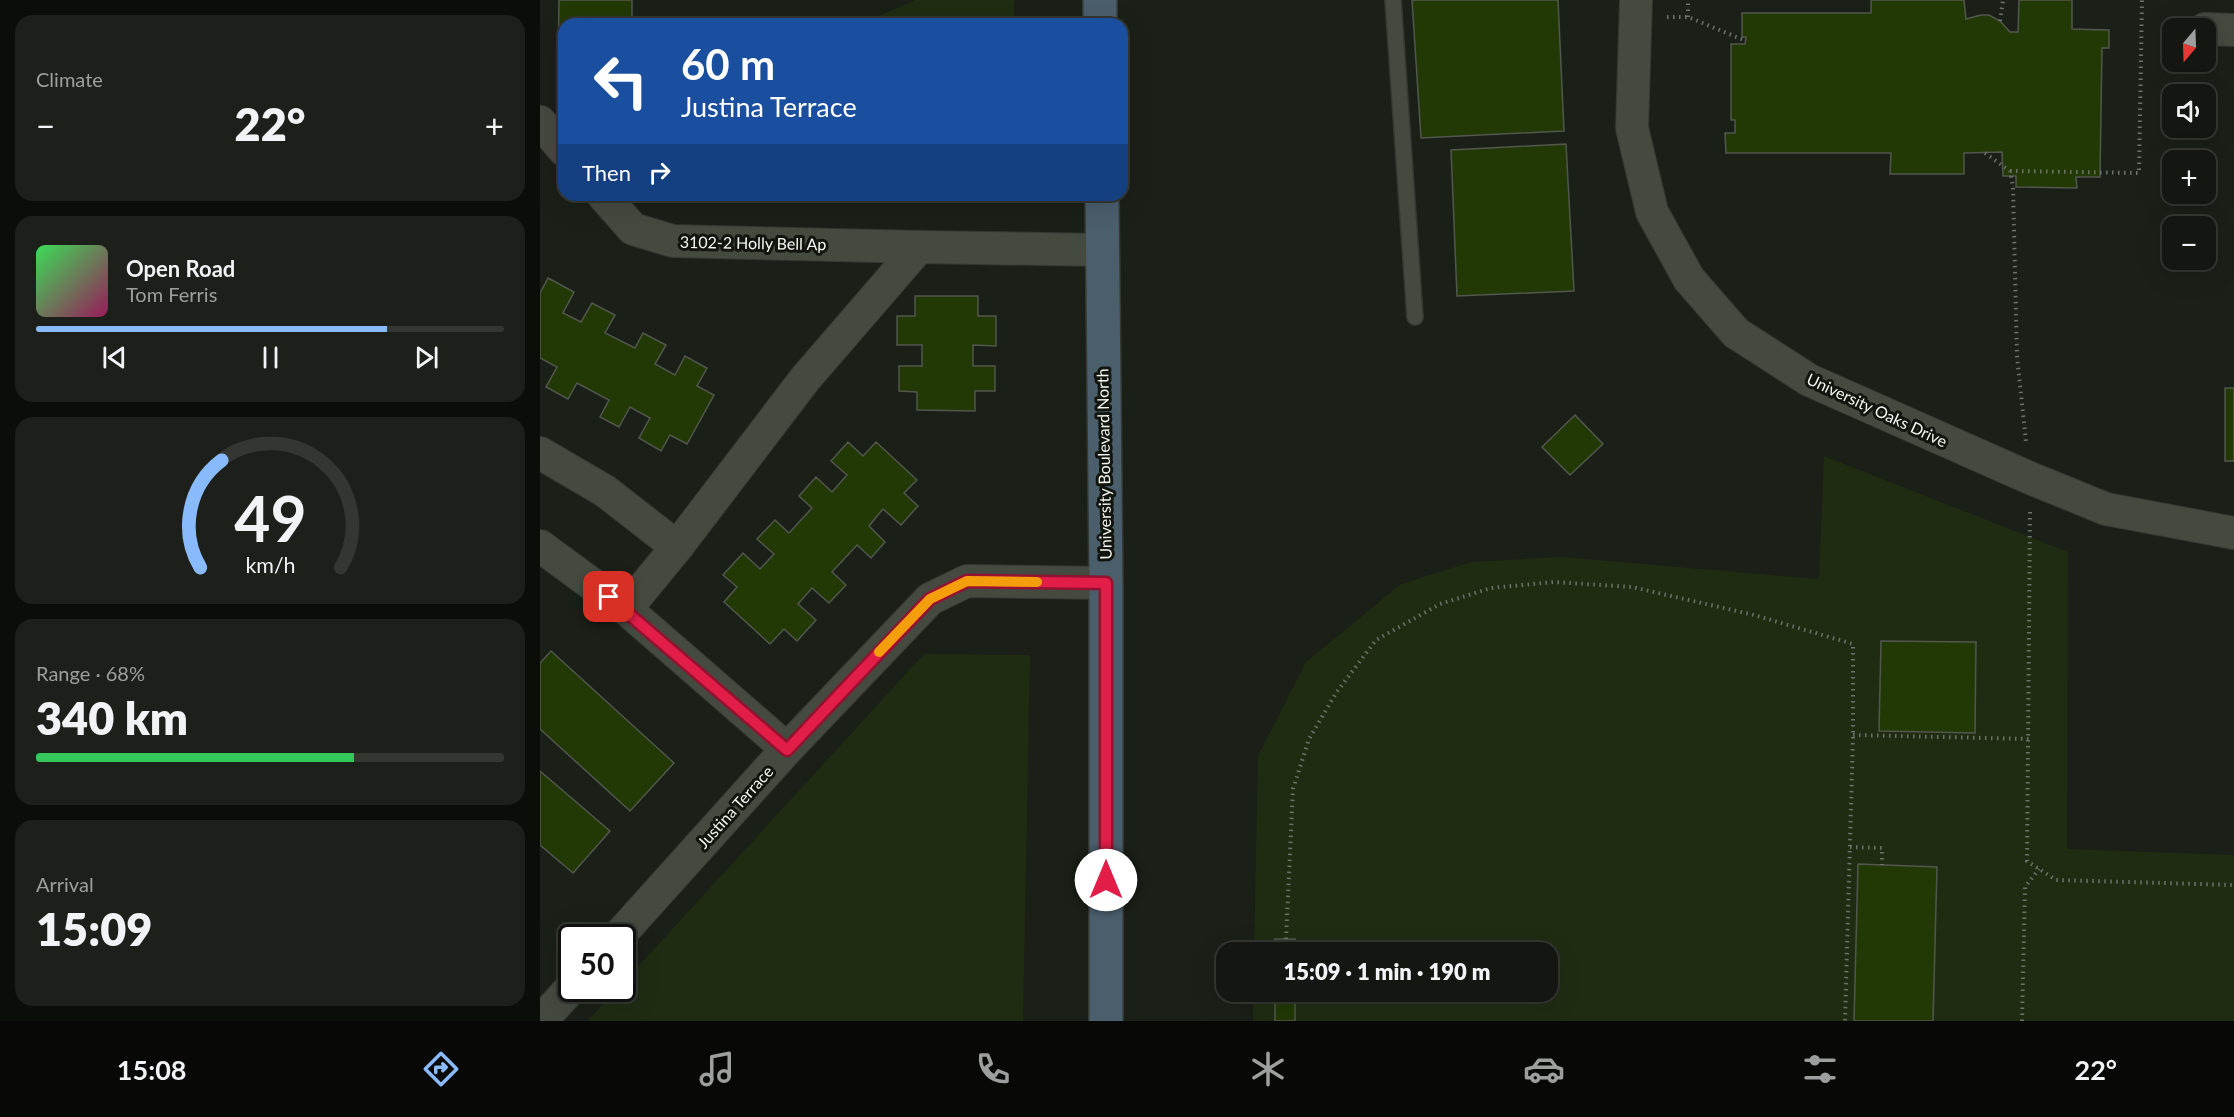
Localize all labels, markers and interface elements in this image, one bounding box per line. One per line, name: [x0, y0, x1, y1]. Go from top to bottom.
north arrow: [2162, 18, 2216, 72]
map controls: [2162, 18, 2216, 270]
text: 60 m: [681, 39, 775, 89]
icon: left: [582, 42, 660, 120]
text: Climate: [36, 67, 103, 91]
button: sound: [2162, 84, 2216, 138]
text: Justina Terrace: [681, 90, 857, 123]
text: 22°: [235, 97, 305, 151]
text: −: [36, 105, 55, 145]
text: +: [485, 105, 504, 145]
button: +: [2162, 150, 2216, 204]
icon: right: [643, 156, 676, 189]
text: Then: [582, 159, 631, 186]
button: −: [2162, 216, 2216, 270]
street label: 3102-2 Holly Bell Ap: [680, 232, 826, 253]
text: Open Road: [126, 255, 235, 282]
text: Tom Ferris: [126, 282, 217, 306]
icon: previous: [98, 341, 131, 374]
icon: pause: [254, 341, 287, 374]
icon: next: [410, 341, 443, 374]
street label: University Boulevard North: [1092, 368, 1115, 560]
street label: University Oaks Drive: [1804, 369, 1950, 450]
text: 49: [234, 480, 306, 555]
text: km/h: [245, 552, 295, 578]
pin: [583, 571, 634, 622]
icon: arrive: [592, 580, 625, 613]
text: Range · 68%: [36, 661, 145, 685]
text: 340 km: [36, 691, 188, 745]
street label: Justina Terrace: [693, 762, 777, 852]
position arrow: [1074, 848, 1138, 912]
text: Arrival: [36, 872, 94, 896]
text: 15:09: [36, 902, 152, 956]
speed limit sign: 50: [558, 924, 636, 1002]
text: 15:09 · 1 min · 190 m: [1284, 958, 1490, 985]
icon: directions: [420, 1048, 462, 1090]
icon: music: [696, 1048, 738, 1090]
icon: phone: [972, 1048, 1014, 1090]
icon: climate: [1247, 1048, 1289, 1090]
icon: car: [1523, 1048, 1565, 1090]
icon: filters: [1799, 1048, 1841, 1090]
text: 15:08: [117, 1053, 186, 1086]
text: 22°: [2074, 1053, 2117, 1086]

